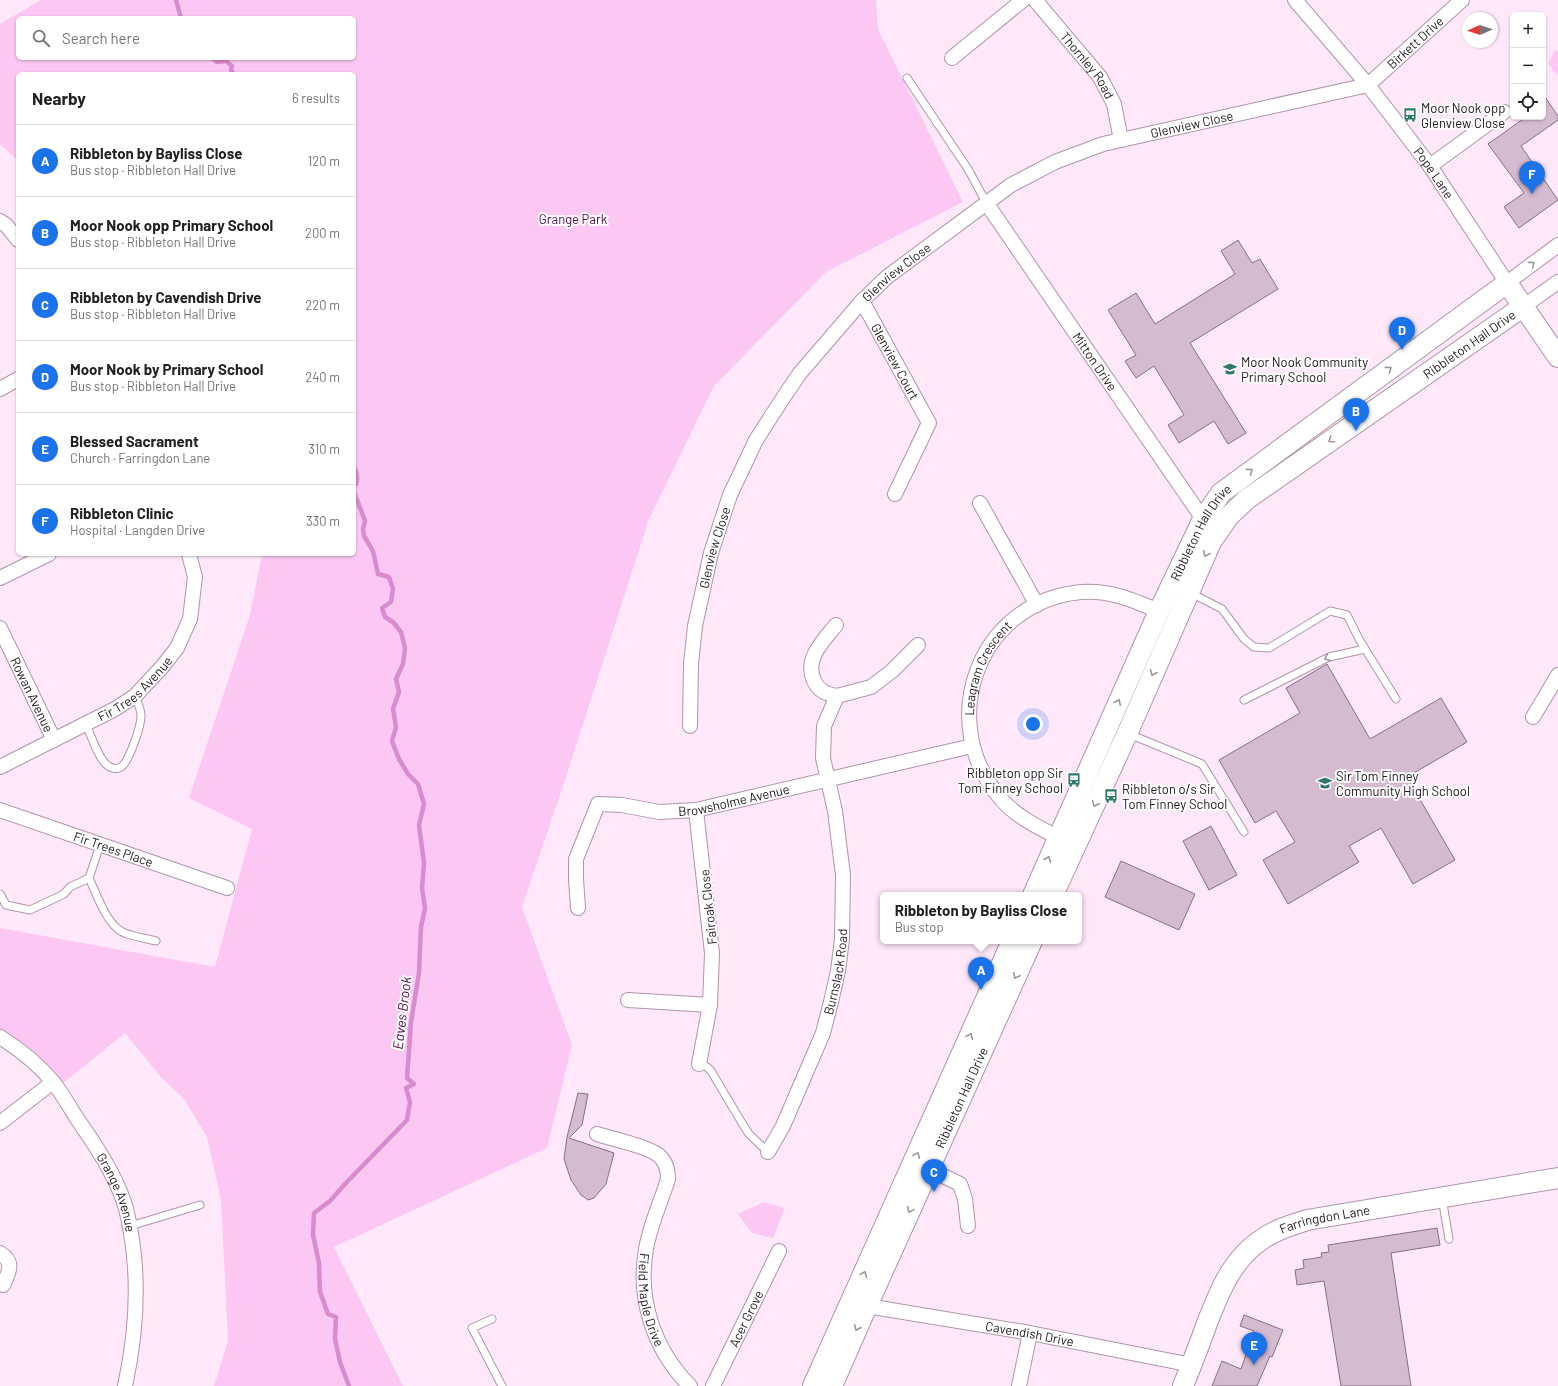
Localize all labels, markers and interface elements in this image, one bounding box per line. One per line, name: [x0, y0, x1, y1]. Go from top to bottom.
north arrow: [1462, 12, 1498, 48]
map controls: [1510, 12, 1546, 120]
button: +: [1510, 12, 1546, 48]
street label: Birkett Drive: [1384, 13, 1447, 72]
search box: [16, 16, 356, 60]
icon: search: [30, 27, 52, 49]
street label: Thornley Road: [1057, 28, 1118, 101]
text: Search here: [62, 29, 140, 47]
button: −: [1510, 48, 1546, 84]
button: locate: [1510, 84, 1546, 120]
text: Nearby: [32, 88, 86, 108]
text: 6 results: [292, 90, 340, 106]
place label: Moor Nook opp Glenview Close: [1421, 100, 1505, 131]
street label: Glenview Close: [1149, 107, 1235, 141]
bus stop icon: Moor Nook opp Glenview Close: [1402, 107, 1418, 123]
text: Ribbleton by Bayliss Close: [70, 144, 242, 162]
street label: Pope Lane: [1411, 144, 1457, 202]
text: A: [41, 153, 49, 169]
text: 120 m: [308, 153, 340, 169]
pin: F: [1519, 161, 1545, 194]
text: Bus stop · Ribbleton Hall Drive: [70, 162, 236, 178]
park label: Grange Park: [539, 211, 608, 227]
text: Moor Nook opp Primary School: [70, 216, 273, 234]
text: B: [41, 225, 49, 241]
text: 200 m: [305, 225, 340, 241]
text: Bus stop · Ribbleton Hall Drive: [70, 234, 236, 250]
street label: Glenview Close: [859, 239, 934, 305]
one-way arrow: [1528, 262, 1535, 269]
text: Ribbleton by Cavendish Drive: [70, 288, 261, 306]
text: C: [41, 297, 49, 313]
text: 220 m: [305, 297, 340, 313]
text: Bus stop · Ribbleton Hall Drive: [70, 306, 236, 322]
street label: Ribbleton Hall Drive: [1420, 306, 1519, 382]
pin: D: [1389, 317, 1415, 350]
street label: Glenview Court: [868, 321, 923, 402]
street label: Mitton Drive: [1069, 329, 1121, 394]
place label: Moor Nook Community Primary School: [1241, 354, 1368, 385]
text: Moor Nook by Primary School: [70, 360, 264, 378]
school or university icon: Moor Nook Community Primary School: [1222, 361, 1238, 377]
one-way arrow: [1384, 367, 1391, 374]
text: D: [41, 369, 49, 385]
text: 240 m: [305, 369, 340, 385]
text: Bus stop · Ribbleton Hall Drive: [70, 378, 236, 394]
pin: B: [1343, 398, 1369, 431]
text: Blessed Sacrament: [70, 432, 199, 450]
one-way arrow: [1328, 435, 1335, 443]
text: E: [41, 441, 49, 457]
text: 310 m: [308, 441, 340, 457]
text: Church · Farringdon Lane: [70, 450, 210, 466]
one-way arrow: [1246, 468, 1253, 476]
street label: Ribbleton Hall Drive: [1167, 480, 1234, 583]
text: Ribbleton Clinic: [70, 504, 174, 522]
street label: Glenview Close: [695, 505, 734, 590]
text: F: [41, 513, 49, 529]
text: 330 m: [306, 513, 340, 529]
text: Hospital · Langden Drive: [70, 522, 205, 538]
one-way arrow: [1202, 550, 1210, 557]
street label: Leagram Crescent: [961, 617, 1015, 716]
street label: Fir Trees Avenue: [95, 653, 175, 724]
street label: Rowan Avenue: [7, 654, 57, 735]
one-way arrow: [1324, 654, 1331, 662]
one-way arrow: [1150, 668, 1158, 676]
one-way arrow: [1113, 699, 1121, 706]
your location: [1023, 714, 1043, 734]
place label: Ribbleton opp Sir Tom Finney School: [958, 765, 1063, 796]
place label: Sir Tom Finney Community High School: [1336, 768, 1470, 799]
bus stop icon: Ribbleton opp Sir Tom Finney School: [1066, 772, 1082, 788]
school or university icon: Sir Tom Finney Community High School: [1317, 775, 1333, 791]
street label: Browsholme Avenue: [678, 781, 791, 819]
place label: Ribbleton o/s Sir Tom Finney School: [1122, 781, 1227, 812]
bus stop icon: Ribbleton o/s Sir Tom Finney School: [1103, 788, 1119, 804]
one-way arrow: [1091, 801, 1099, 808]
street label: Fir Trees Place: [72, 828, 155, 870]
one-way arrow: [1043, 856, 1051, 864]
street label: Fairoak Close: [696, 869, 720, 945]
popup: [880, 892, 1082, 944]
text: Ribbleton by Bayliss Close: [895, 901, 1067, 919]
text: Bus stop: [895, 919, 944, 935]
street label: Burnslack Road: [820, 929, 850, 1017]
pin: A: [968, 957, 994, 990]
one-way arrow: [1013, 972, 1021, 980]
water label: Eaves Brook: [389, 975, 414, 1050]
one-way arrow: [965, 1033, 973, 1040]
street label: Ribbleton Hall Drive: [931, 1044, 991, 1151]
street label: Grange Avenue: [94, 1150, 139, 1233]
one-way arrow: [912, 1152, 920, 1160]
pin: C: [921, 1159, 947, 1192]
street label: Farringdon Lane: [1277, 1202, 1371, 1237]
one-way arrow: [907, 1205, 915, 1213]
street label: Field Maple Drive: [636, 1252, 668, 1349]
one-way arrow: [859, 1270, 867, 1277]
street label: Acer Grove: [725, 1288, 767, 1350]
street label: Cavendish Drive: [984, 1318, 1075, 1349]
one-way arrow: [854, 1324, 862, 1332]
pin: E: [1241, 1332, 1267, 1365]

